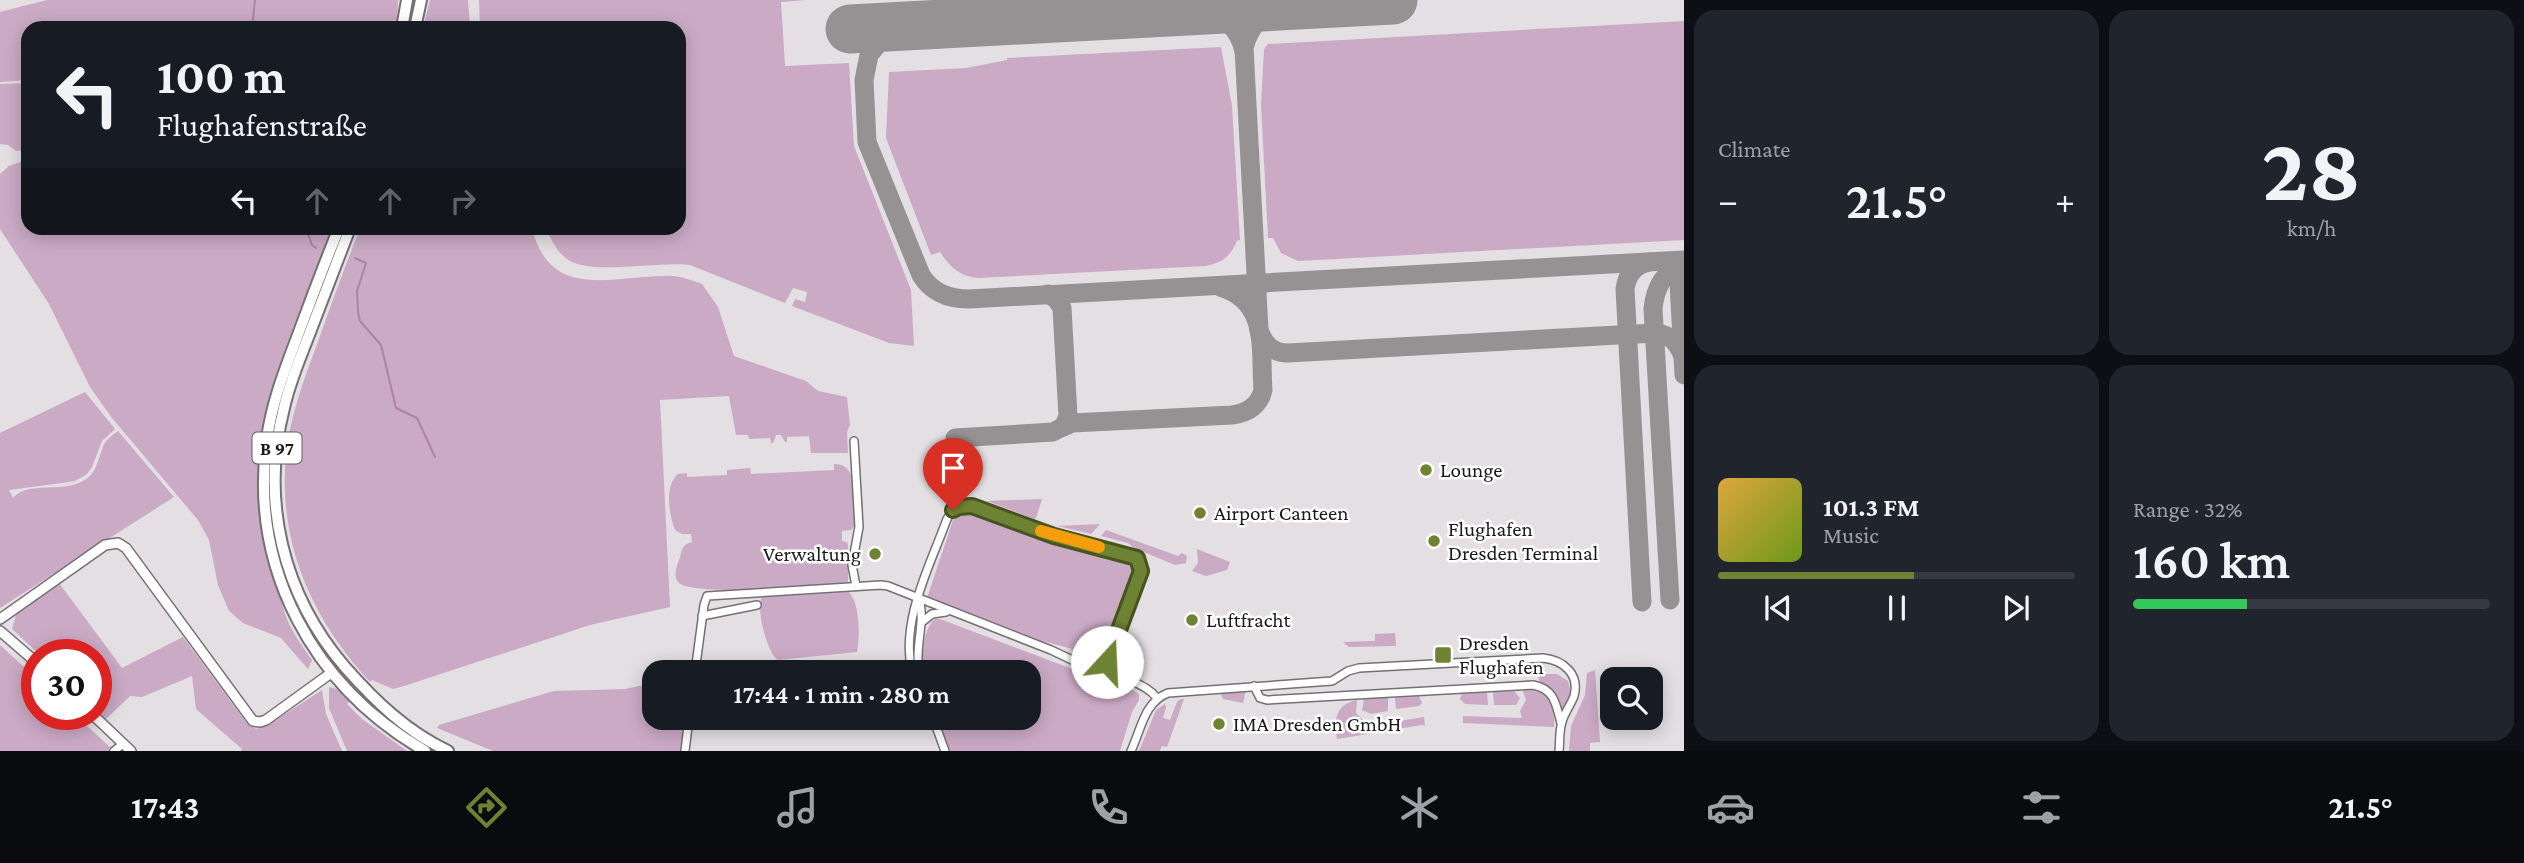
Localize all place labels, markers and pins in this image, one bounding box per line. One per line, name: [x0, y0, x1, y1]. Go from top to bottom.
pin: [923, 438, 983, 510]
place label: Lounge: [1440, 458, 1503, 482]
marker: Lounge: [1418, 462, 1434, 478]
place label: Airport Canteen: [1214, 501, 1349, 525]
marker: Airport Canteen: [1192, 505, 1208, 521]
place label: Flughafen Dresden Terminal: [1448, 517, 1598, 565]
marker: Flughafen Dresden Terminal: [1426, 533, 1442, 549]
place label: Verwaltung: [763, 542, 861, 566]
marker: Verwaltung: [867, 546, 883, 562]
place label: Luftfracht: [1206, 608, 1292, 632]
marker: Luftfracht: [1184, 612, 1200, 628]
place label: Dresden Flughafen: [1459, 631, 1544, 679]
marker: Dresden Flughafen: [1433, 645, 1453, 665]
place label: IMA Dresden GmbH: [1233, 712, 1401, 736]
marker: IMA Dresden GmbH: [1211, 716, 1227, 732]

